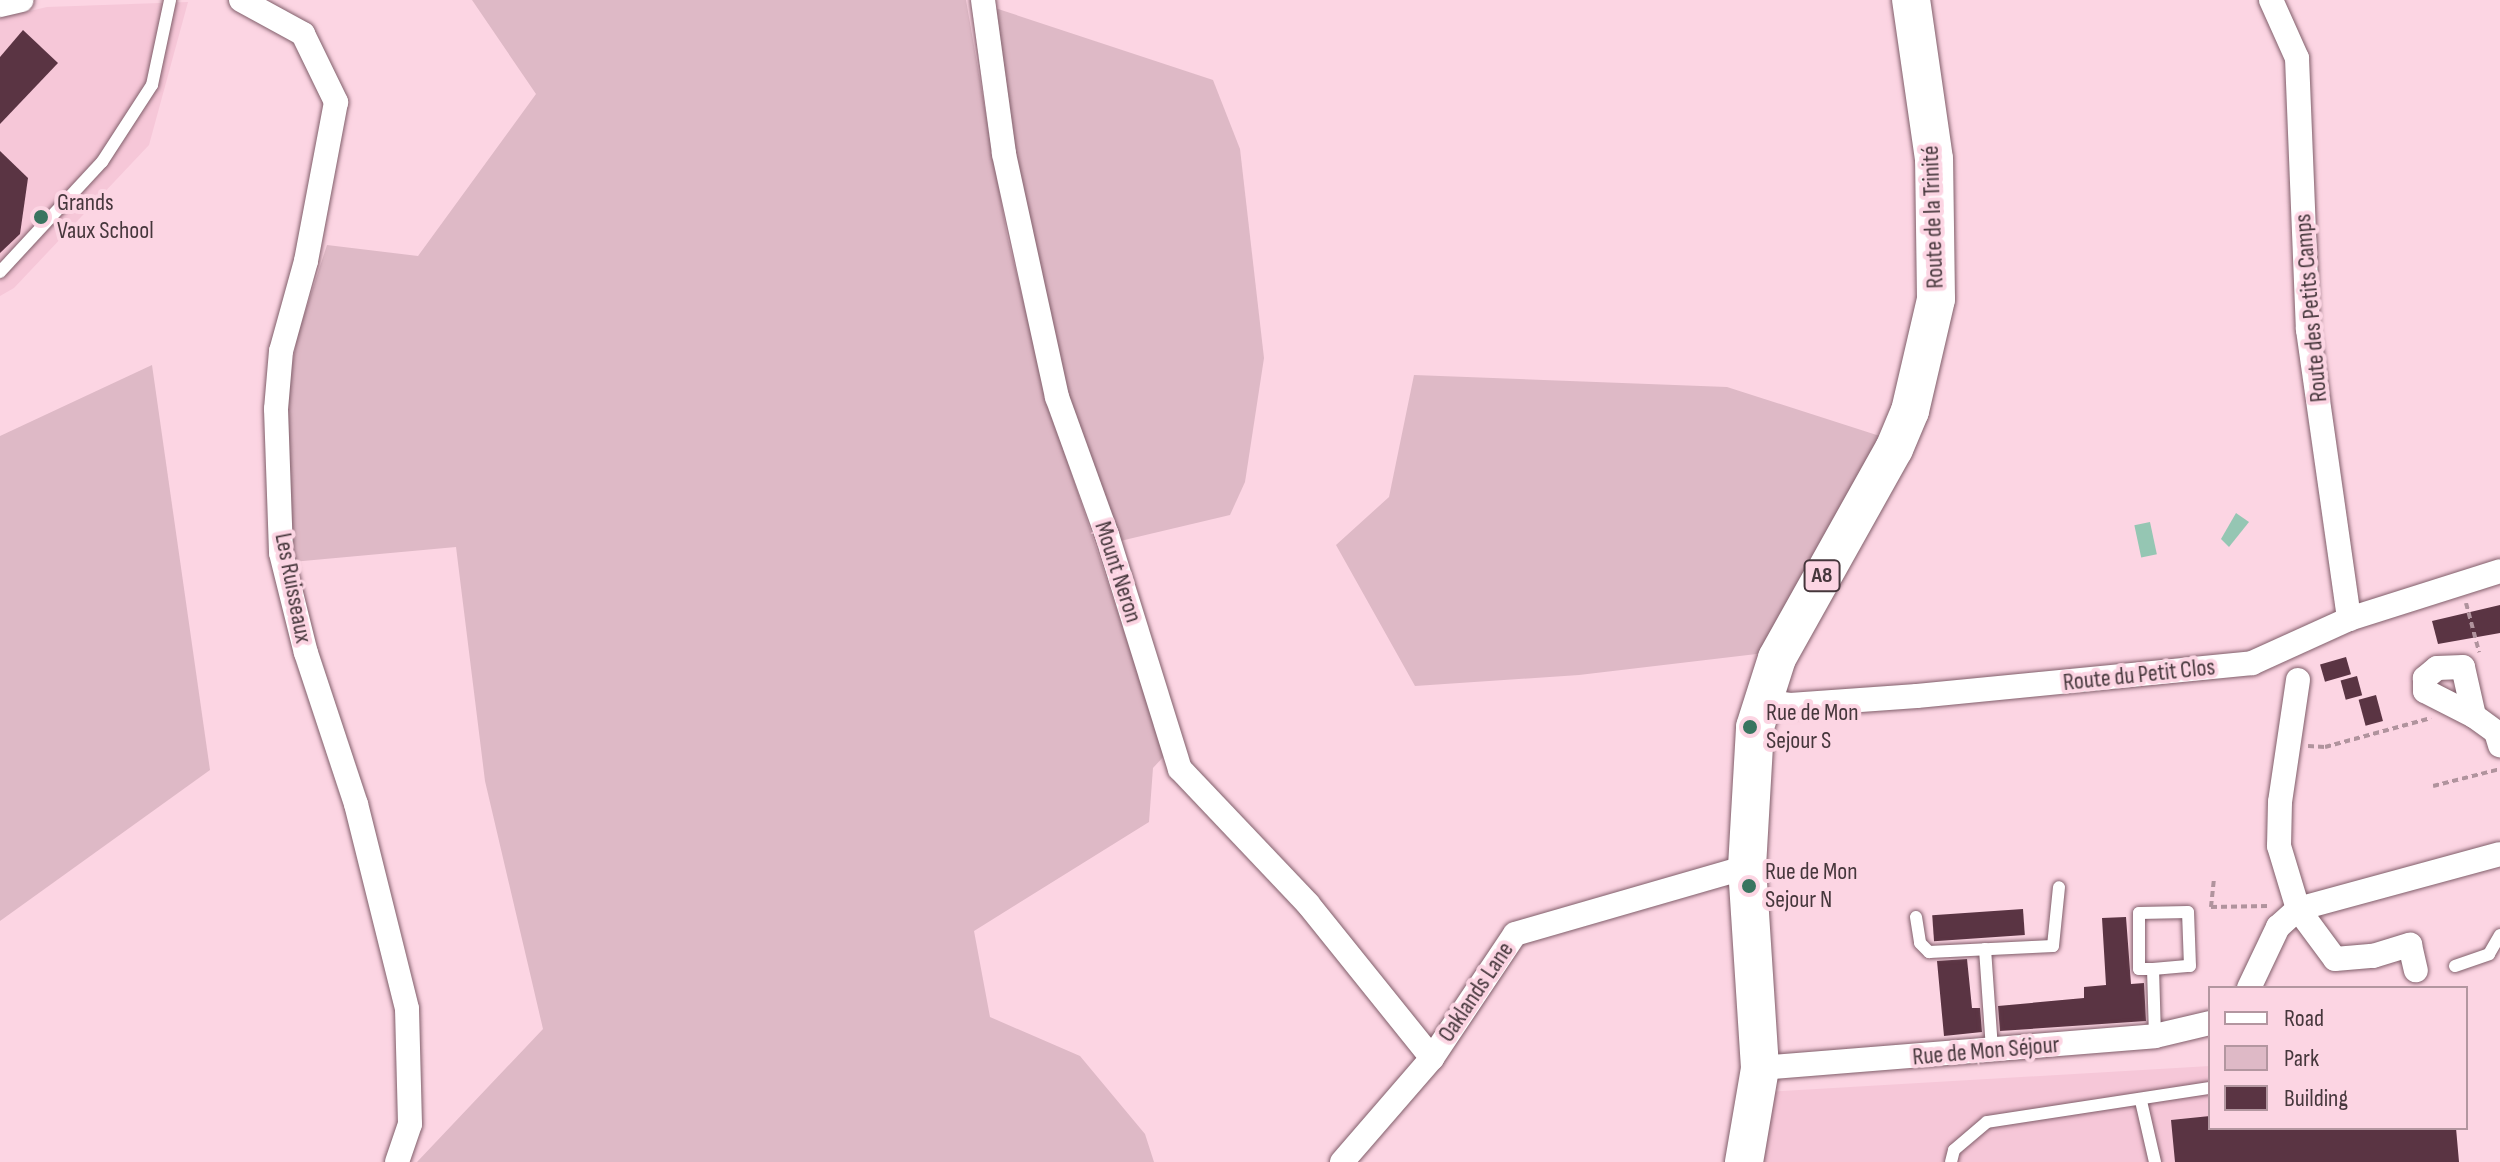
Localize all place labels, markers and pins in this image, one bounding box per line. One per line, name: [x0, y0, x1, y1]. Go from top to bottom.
place label: Grands Vaux School: [57, 189, 154, 245]
marker: Grands Vaux School: [32, 208, 50, 226]
place label: Rue de Mon Sejour S: [1766, 699, 1859, 755]
marker: Rue de Mon Sejour S: [1741, 718, 1759, 736]
place label: Rue de Mon Sejour N: [1765, 858, 1858, 914]
marker: Rue de Mon Sejour N: [1740, 877, 1758, 895]

